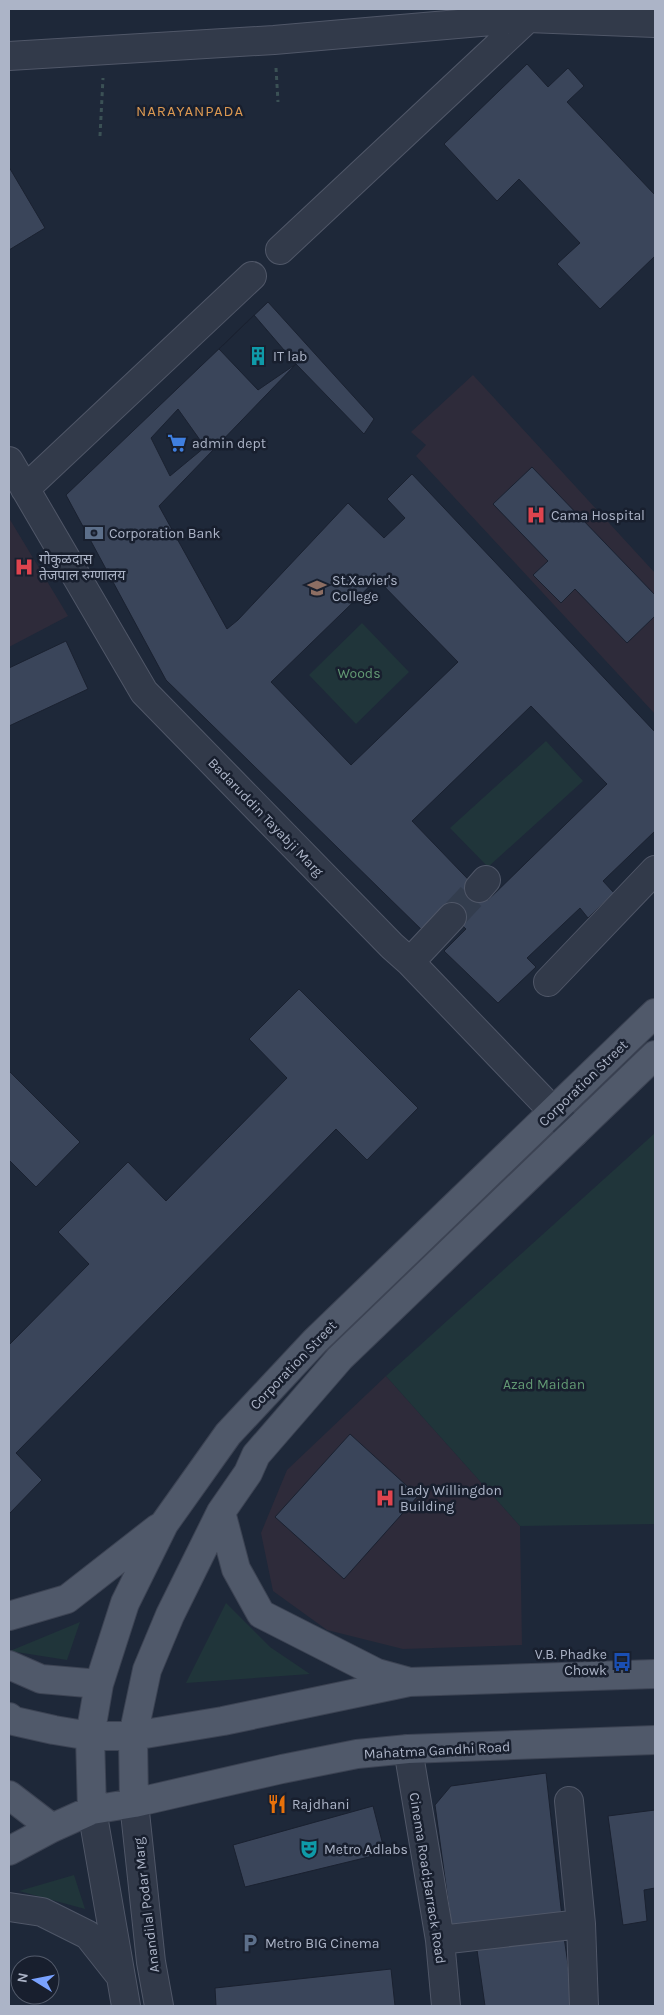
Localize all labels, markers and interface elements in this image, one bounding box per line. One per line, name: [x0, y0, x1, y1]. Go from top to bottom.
district label: NARAYANPADA: [136, 102, 244, 120]
building icon: IT lab: [247, 345, 269, 367]
place label: IT lab: [273, 348, 307, 365]
supermarket icon: admin dept: [166, 432, 188, 454]
place label: admin dept: [192, 435, 266, 452]
hospital icon: Cama Hospital: [525, 504, 547, 526]
place label: Cama Hospital: [551, 507, 645, 524]
bank icon: Corporation Bank: [83, 522, 105, 544]
place label: Corporation Bank: [109, 525, 221, 542]
place label: गोकुळदास तेजपाल रुग्णालय: [39, 551, 126, 584]
hospital icon: गोकुळदास तेजपाल रुग्णालय: [13, 556, 35, 578]
place label: St.Xavier's College: [332, 572, 398, 605]
school or university icon: St.Xavier's College: [306, 577, 328, 599]
park label: Woods: [337, 665, 381, 682]
street label: Badaruddin Tayabji Marg: [204, 754, 327, 880]
street label: Corporation Street: [535, 1037, 631, 1130]
street label: Corporation Street: [247, 1317, 340, 1413]
park label: Azad Maidan: [503, 1376, 585, 1393]
place label: Lady Willingdon Building: [400, 1482, 502, 1515]
hospital icon: Lady Willingdon Building: [374, 1487, 396, 1509]
place label: V.B. Phadke Chowk: [535, 1646, 607, 1679]
bus stop icon: V.B. Phadke Chowk: [611, 1651, 633, 1673]
street label: Mahatma Gandhi Road: [363, 1738, 511, 1763]
street label: Cinema Road;Barrack Road: [406, 1791, 449, 1965]
restaurant icon: Rajdhani: [266, 1793, 288, 1815]
place label: Rajdhani: [292, 1796, 350, 1813]
street label: Anandilal Podar Marg: [130, 1836, 163, 1974]
theatre icon: Metro Adlabs: [298, 1838, 320, 1860]
place label: Metro Adlabs: [324, 1841, 408, 1858]
parking icon: Metro BIG Cinema: [239, 1932, 261, 1954]
place label: Metro BIG Cinema: [265, 1935, 380, 1952]
north arrow: [10, 1955, 60, 2005]
text: N: [13, 1971, 32, 1984]

